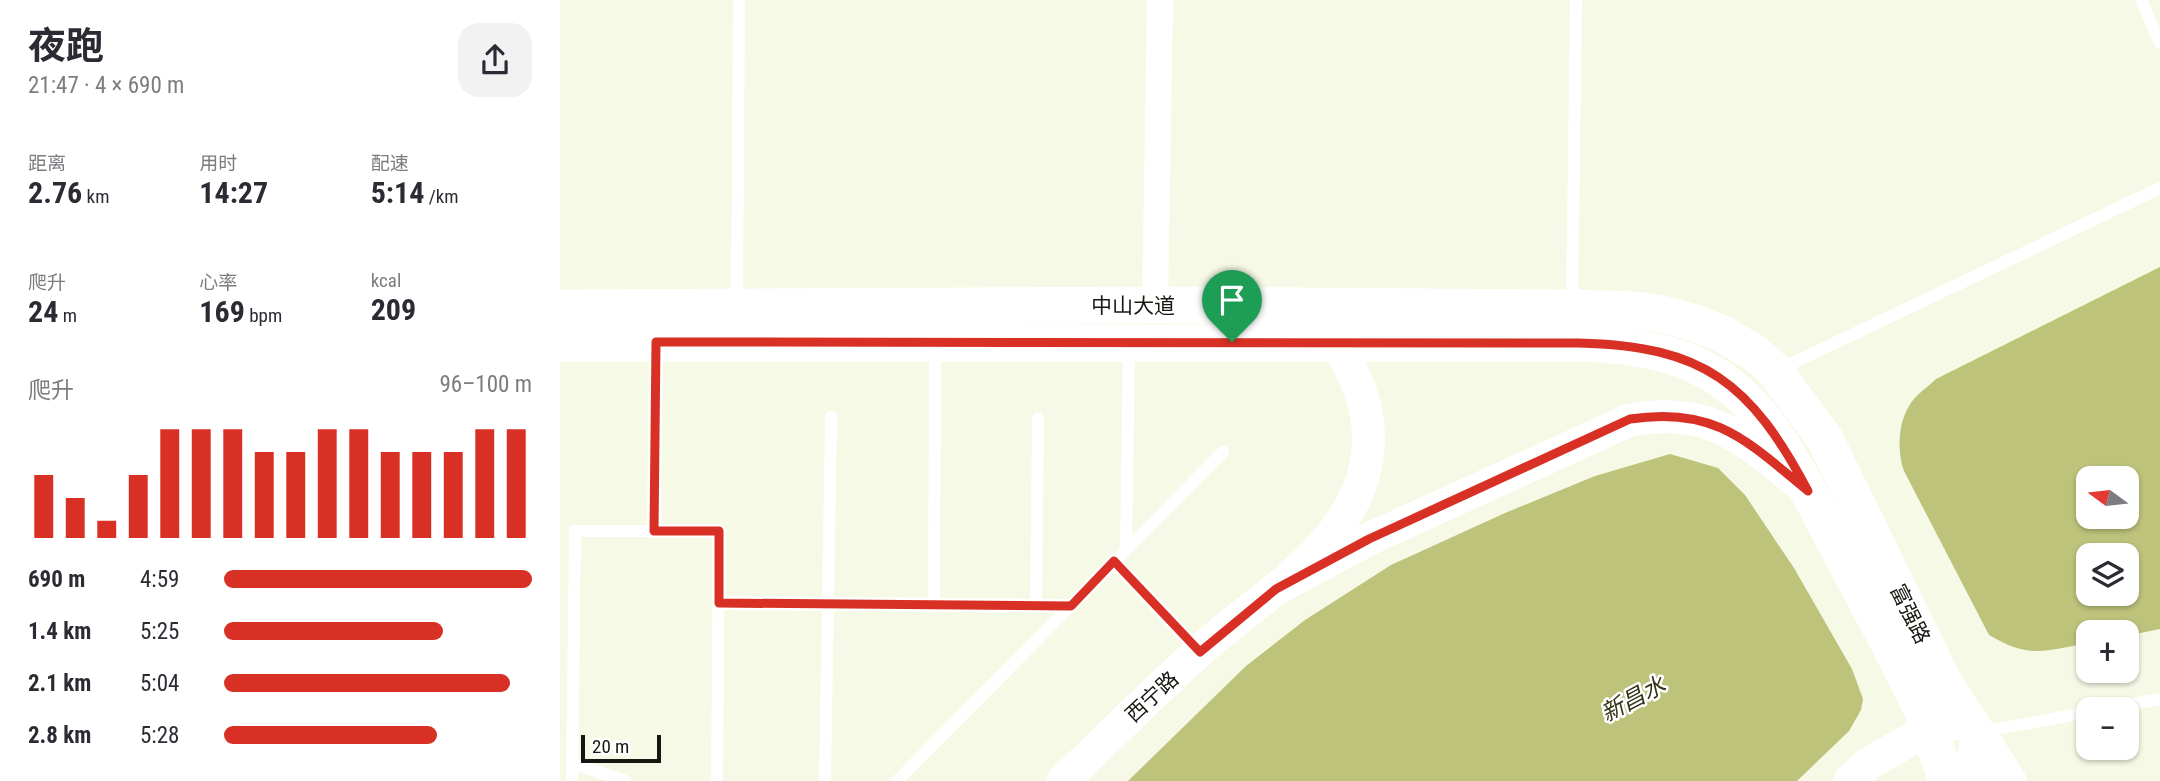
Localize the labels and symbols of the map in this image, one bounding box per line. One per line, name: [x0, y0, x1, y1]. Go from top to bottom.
pin: [1202, 270, 1262, 342]
street label: 中山大道: [1091, 294, 1175, 318]
north arrow: [2076, 466, 2138, 528]
street label: 富强路: [1885, 580, 1935, 648]
street label: 西宁路: [1121, 667, 1183, 727]
water label: 新昌水: [1596, 671, 1671, 728]
scale bar: [581, 732, 662, 764]

